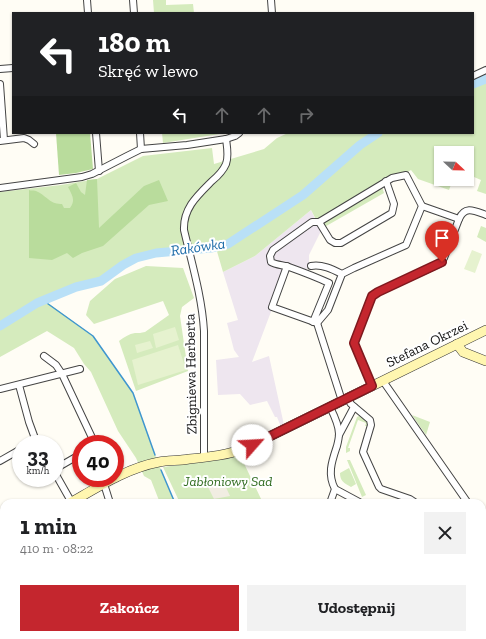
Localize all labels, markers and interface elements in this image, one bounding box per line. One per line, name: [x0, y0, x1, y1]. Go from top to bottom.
text: 180 m: [98, 26, 170, 59]
icon: left: [32, 28, 84, 80]
text: Skręć w lewo: [98, 60, 198, 82]
icon: left: [169, 104, 191, 126]
icon: ahead: [211, 104, 233, 126]
icon: ahead: [253, 104, 275, 126]
icon: right: [295, 104, 317, 126]
north arrow: [434, 146, 474, 186]
map controls: [434, 146, 474, 186]
pin: [425, 221, 459, 262]
icon: arrive: [431, 227, 453, 249]
water label: Rakówka: [170, 234, 226, 260]
street label: Zbigniewa Herberta: [181, 313, 201, 435]
street label: Stefana Okrzei: [383, 317, 471, 371]
position arrow: [231, 424, 273, 466]
speed limit sign: 40: [72, 435, 124, 487]
text: 33: [27, 444, 49, 468]
text: km/h: [27, 465, 49, 477]
park label: Jabłoniowy Sad: [183, 473, 272, 490]
text: 1 min: [20, 511, 77, 540]
button: close: [424, 512, 466, 554]
text: 410 m · 08:22: [20, 541, 93, 556]
button: Zakończ: [20, 585, 239, 631]
button: Udostępnij: [247, 585, 466, 631]

